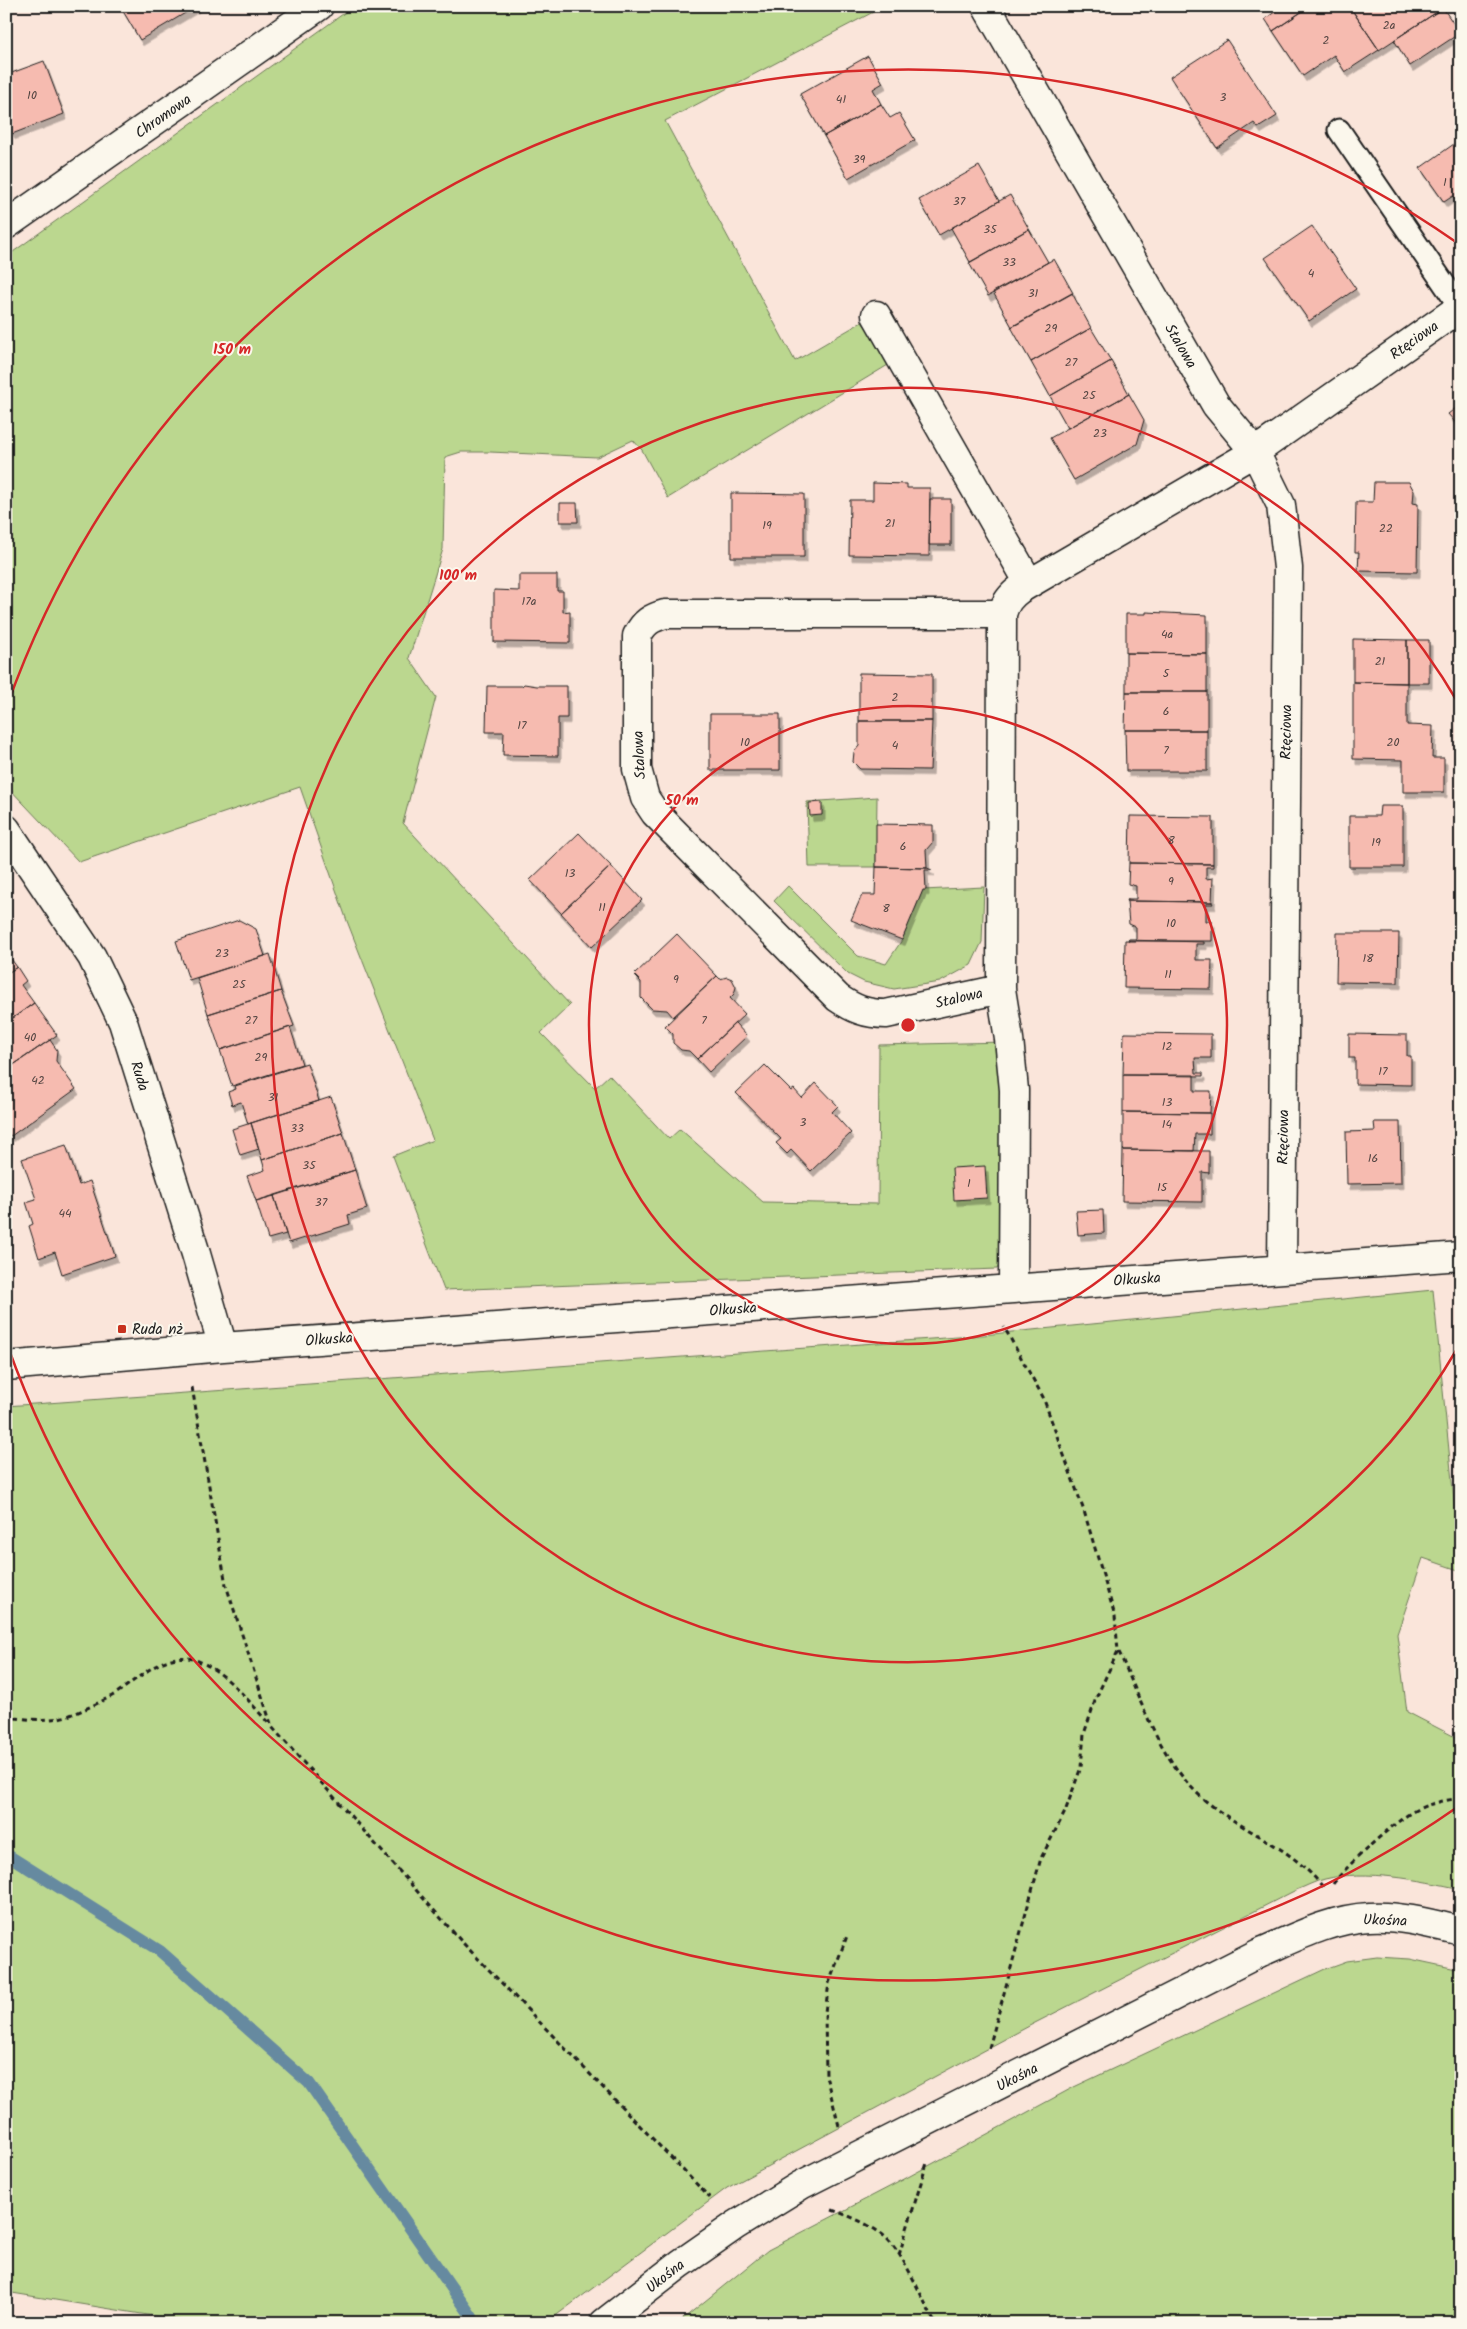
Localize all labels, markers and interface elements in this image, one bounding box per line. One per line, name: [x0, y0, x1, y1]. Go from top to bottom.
house number: 2a: [1383, 16, 1396, 35]
house number: 2: [1323, 31, 1330, 50]
house number: 10: [27, 86, 37, 105]
street label: Chromowa: [130, 88, 197, 145]
house number: 3: [1220, 88, 1227, 107]
house number: 41: [836, 90, 846, 109]
house number: 39: [853, 150, 865, 169]
house number: 1: [1443, 173, 1447, 192]
house number: 37: [953, 192, 966, 211]
house number: 35: [983, 220, 998, 239]
house number: 33: [1002, 253, 1016, 272]
house number: 4: [1308, 264, 1315, 283]
house number: 31: [1028, 284, 1039, 303]
street label: Rtęciowa: [1385, 315, 1444, 367]
house number: 29: [1045, 319, 1058, 338]
street label: Stalowa: [1158, 320, 1203, 373]
text: 150 m: [213, 338, 251, 362]
house number: 27: [1065, 353, 1078, 372]
house number: 25: [1082, 386, 1097, 405]
house number: 23: [1093, 424, 1107, 443]
house number: 21: [885, 514, 896, 533]
house number: 19: [762, 516, 772, 535]
house number: 22: [1379, 519, 1393, 538]
text: 100 m: [439, 564, 477, 588]
house number: 17a: [522, 592, 537, 611]
house number: 4a: [1161, 625, 1173, 644]
house number: 21: [1375, 652, 1386, 671]
house number: 5: [1163, 664, 1171, 683]
house number: 2: [892, 688, 899, 707]
house number: 6: [1163, 702, 1169, 721]
street label: Rtęciowa: [1275, 704, 1299, 760]
house number: 17: [517, 716, 527, 735]
street label: Stalowa: [627, 730, 653, 780]
house number: 10: [740, 733, 750, 752]
house number: 20: [1387, 733, 1399, 752]
house number: 4: [892, 736, 899, 755]
house number: 7: [1163, 741, 1169, 760]
text: 50 m: [664, 789, 699, 813]
house number: 8: [1167, 831, 1175, 850]
house number: 19: [1371, 833, 1381, 852]
house number: 6: [900, 837, 906, 856]
house number: 13: [565, 864, 575, 883]
house number: 9: [1168, 872, 1174, 891]
house number: 11: [598, 898, 606, 917]
house number: 8: [882, 899, 890, 918]
house number: 10: [1166, 914, 1176, 933]
house number: 23: [215, 944, 229, 963]
house number: 18: [1363, 949, 1374, 968]
house number: 11: [1164, 965, 1172, 984]
house number: 9: [673, 970, 679, 989]
house number: 25: [232, 975, 247, 994]
street label: Stalowa: [933, 982, 986, 1016]
house number: 27: [245, 1011, 258, 1030]
house number: 7: [701, 1011, 707, 1030]
centre of rings: [899, 1016, 917, 1034]
house number: 40: [24, 1028, 36, 1047]
house number: 12: [1162, 1037, 1172, 1056]
house number: 29: [255, 1048, 268, 1067]
street label: Ruda: [123, 1058, 155, 1094]
house number: 17: [1378, 1062, 1388, 1081]
house number: 42: [31, 1071, 45, 1090]
house number: 31: [268, 1088, 279, 1107]
house number: 13: [1162, 1093, 1172, 1112]
street label: Rtęciowa: [1272, 1109, 1296, 1165]
house number: 3: [800, 1113, 807, 1132]
house number: 14: [1162, 1115, 1173, 1134]
house number: 33: [290, 1119, 304, 1138]
house number: 16: [1368, 1149, 1378, 1168]
house number: 35: [302, 1156, 317, 1175]
house number: 1: [967, 1174, 971, 1193]
house number: 15: [1157, 1178, 1169, 1197]
house number: 37: [315, 1193, 328, 1212]
house number: 44: [58, 1204, 72, 1223]
street label: Olkuska: [1112, 1266, 1162, 1294]
street label: Olkuska: [708, 1296, 758, 1324]
place label: Ruda nż: [132, 1318, 184, 1342]
marker: Ruda nż: [116, 1323, 128, 1335]
street label: Olkuska: [304, 1326, 354, 1354]
street label: Ukośna: [1362, 1908, 1407, 1934]
street label: Ukośna: [992, 2057, 1043, 2099]
street label: Ukośna: [641, 2254, 690, 2300]

